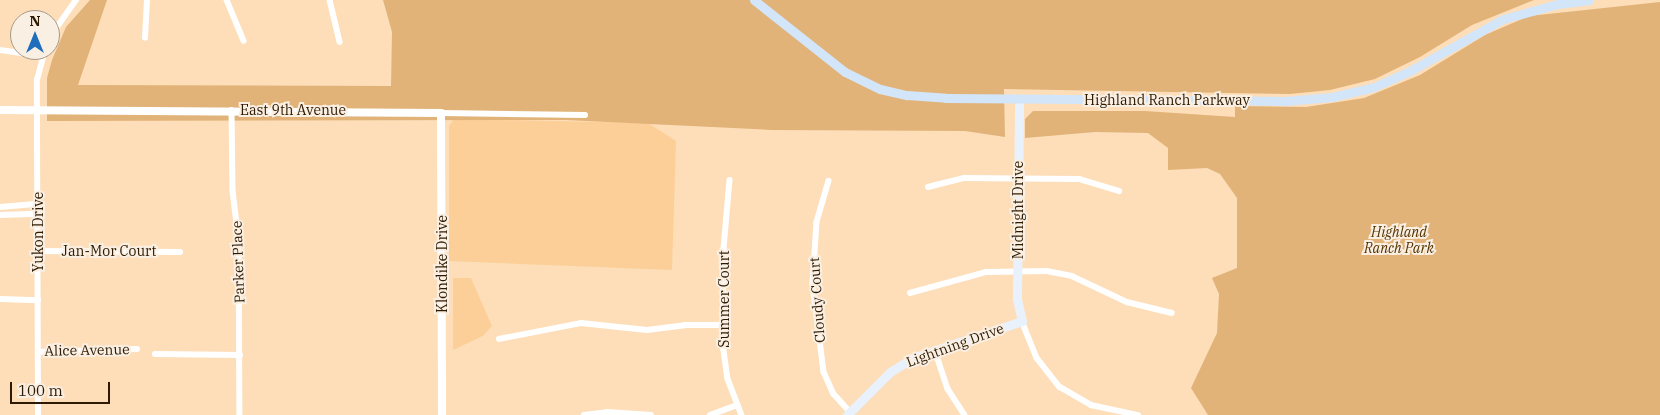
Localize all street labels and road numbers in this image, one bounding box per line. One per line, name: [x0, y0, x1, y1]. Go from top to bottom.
street label: Highland Ranch Parkway: [1084, 92, 1250, 108]
street label: East 9th Avenue: [240, 102, 346, 118]
street label: Midnight Drive: [1010, 161, 1026, 259]
street label: Yukon Drive: [30, 192, 46, 272]
street label: Klondike Drive: [434, 215, 450, 313]
street label: Parker Place: [228, 220, 248, 304]
street label: Jan-Mor Court: [62, 243, 156, 259]
street label: Summer Court: [716, 250, 732, 348]
street label: Cloudy Court: [806, 257, 828, 343]
street label: Lightning Drive: [904, 320, 1006, 370]
street label: Alice Avenue: [44, 341, 130, 359]

